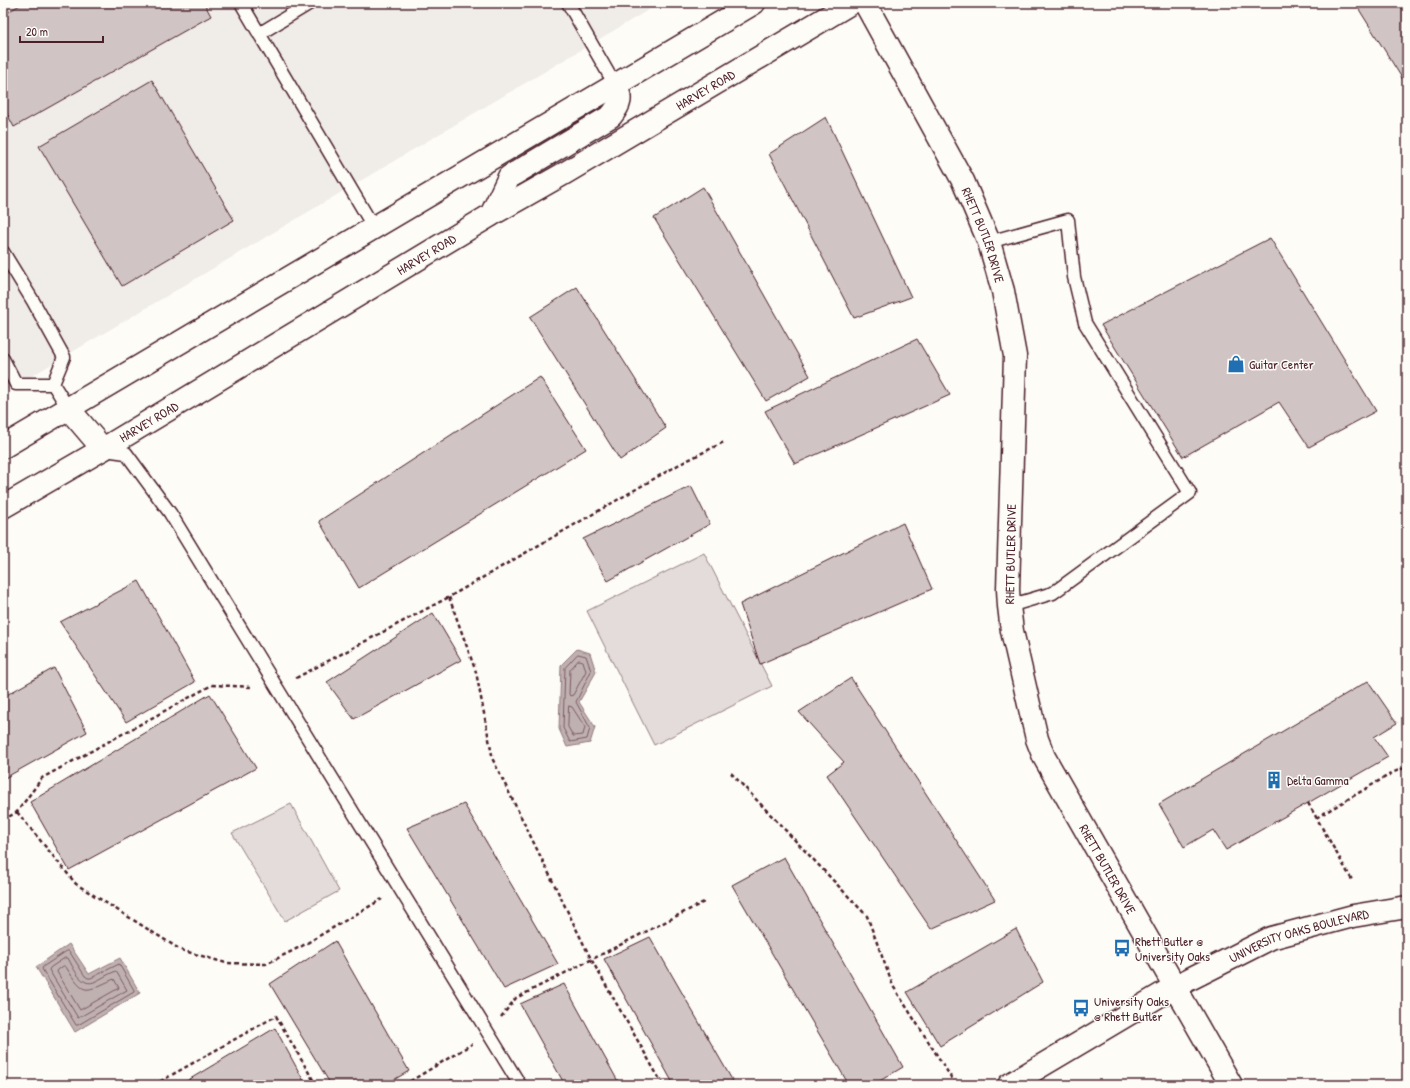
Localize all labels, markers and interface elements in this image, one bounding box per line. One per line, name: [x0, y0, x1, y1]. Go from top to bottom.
scale bar: [20, 18, 103, 44]
text: 20 m: [26, 23, 48, 40]
street label: HARVEY ROAD: [672, 65, 739, 114]
street label: RHETT BUTLER DRIVE: [958, 184, 1009, 285]
street label: HARVEY ROAD: [393, 229, 460, 279]
shop icon: Guitar Center: [1226, 354, 1246, 374]
place label: Guitar Center: [1249, 355, 1314, 373]
street label: HARVEY ROAD: [116, 396, 182, 446]
street label: RHETT BUTLER DRIVE: [1000, 503, 1020, 604]
building icon: Delta Gamma: [1264, 770, 1284, 790]
place label: Delta Gamma: [1287, 771, 1348, 789]
street label: RHETT BUTLER DRIVE: [1075, 821, 1141, 917]
street label: UNIVERSITY OAKS BOULEVARD: [1226, 904, 1371, 967]
place label: Rhett Butler @ University Oaks: [1135, 932, 1210, 965]
bus stop icon: Rhett Butler @ University Oaks: [1112, 938, 1132, 958]
place label: University Oaks @ Rhett Butler: [1094, 992, 1169, 1025]
bus stop icon: University Oaks @ Rhett Butler: [1071, 998, 1091, 1018]

